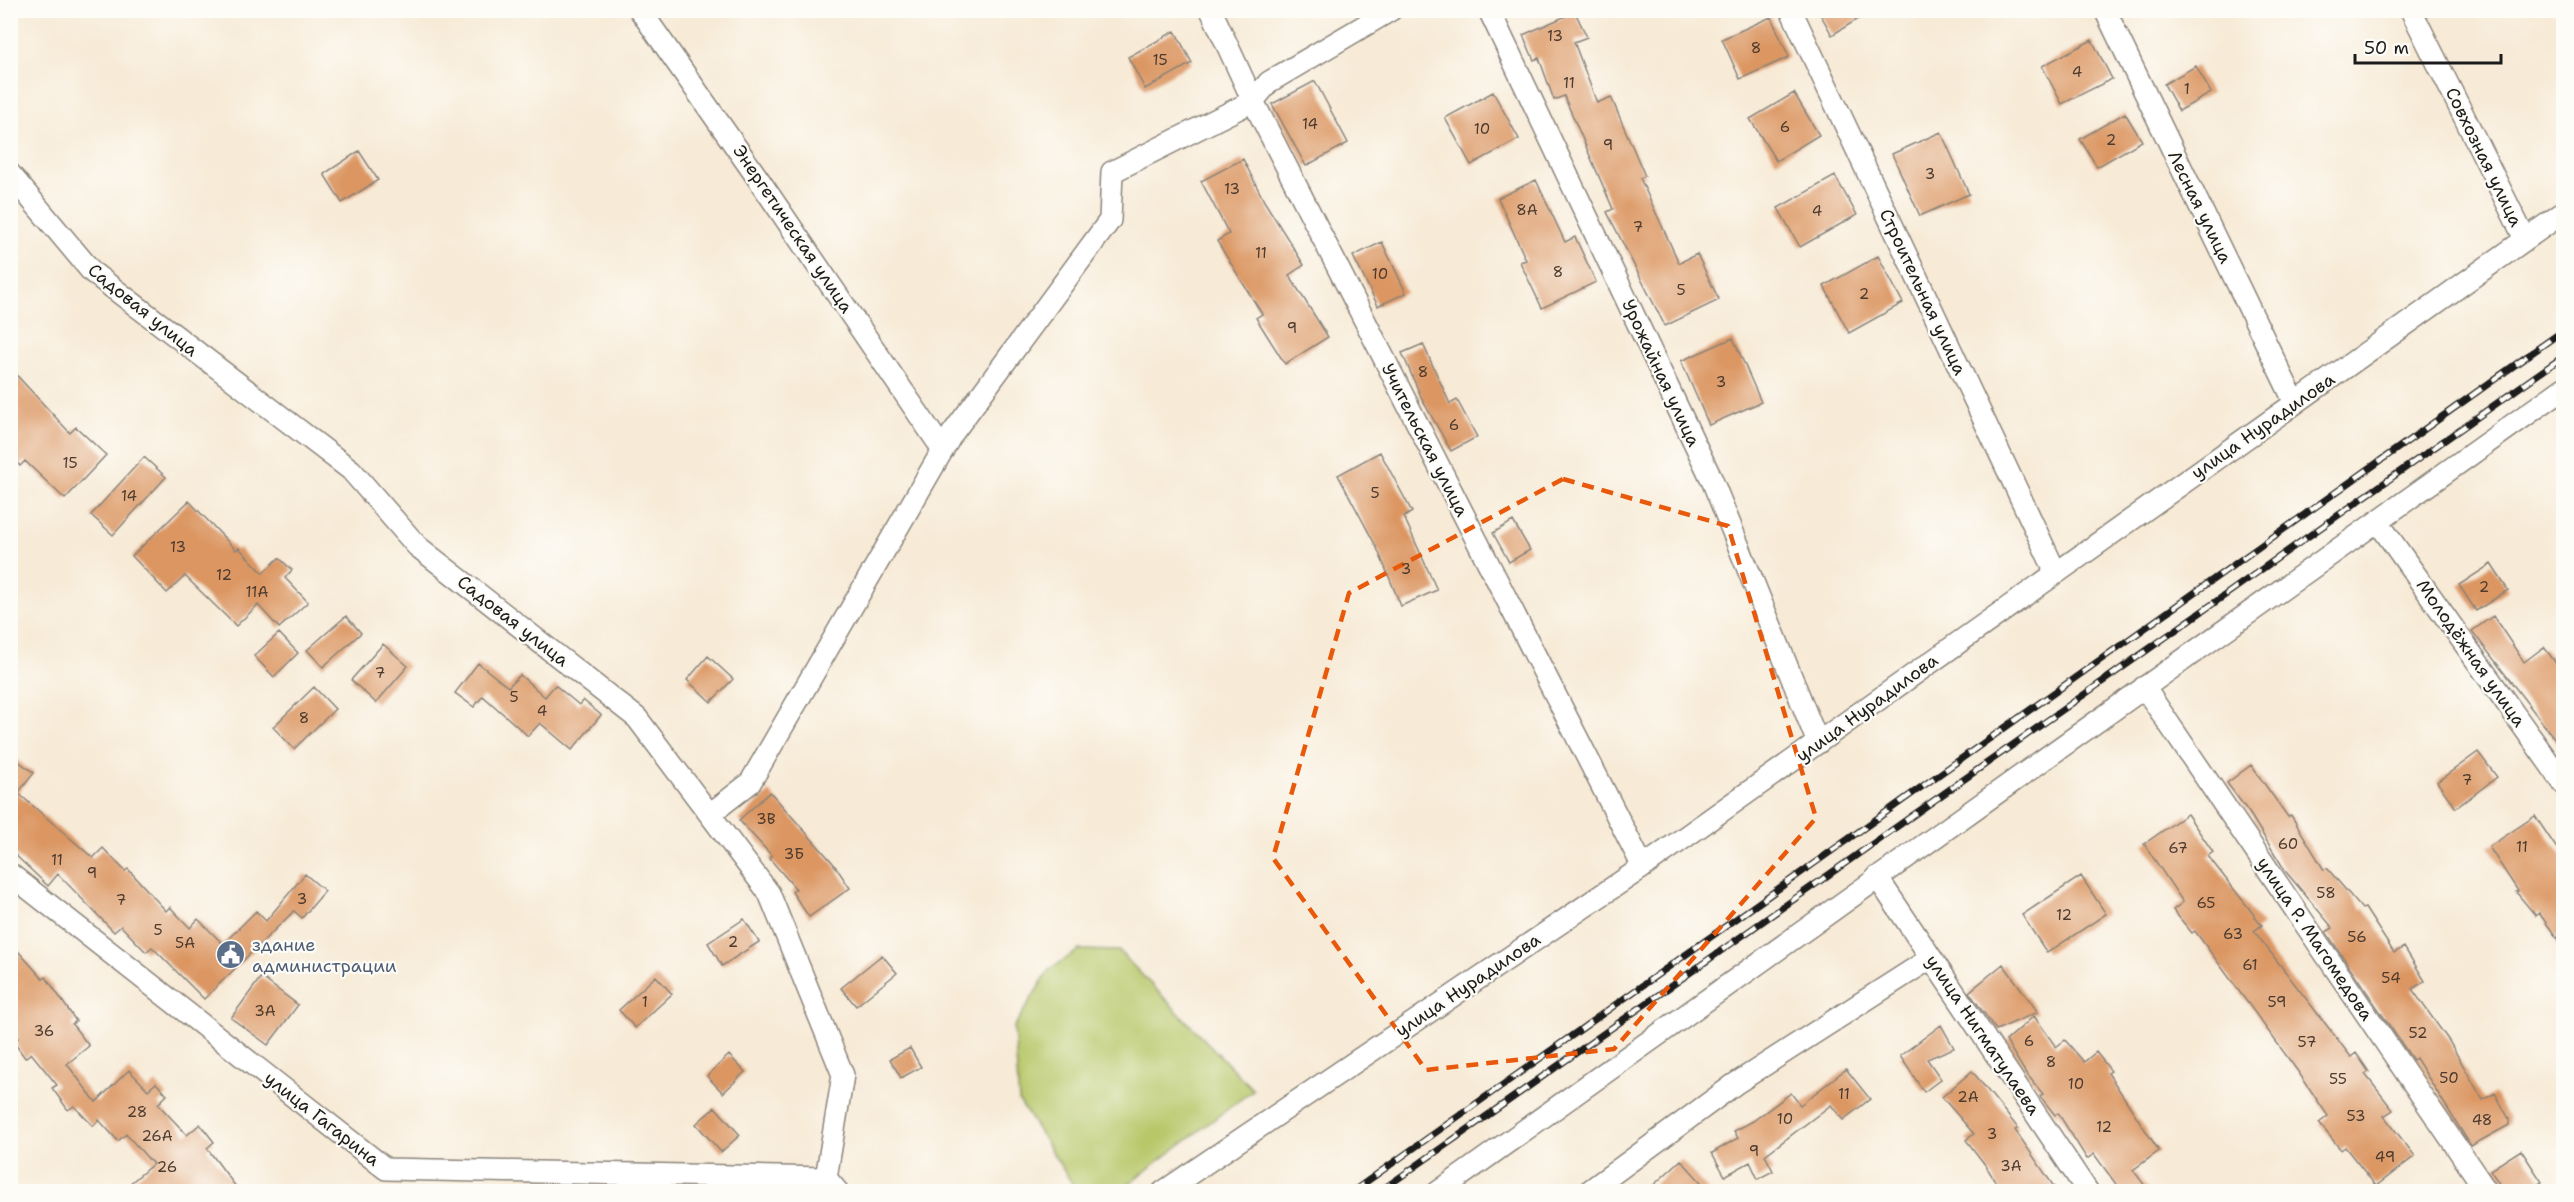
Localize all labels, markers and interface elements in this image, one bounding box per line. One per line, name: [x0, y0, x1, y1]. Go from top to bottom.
house number: 13: [1547, 26, 1563, 46]
scale bar: [2355, 27, 2500, 65]
text: 50 m: [2364, 36, 2409, 60]
house number: 8: [1751, 38, 1761, 58]
house number: 15: [1152, 50, 1168, 70]
house number: 4: [2072, 62, 2082, 82]
house number: 11: [1563, 73, 1575, 93]
house number: 1: [2184, 79, 2190, 99]
street label: Совхозная улица: [2440, 83, 2528, 231]
house number: 14: [1302, 114, 1318, 134]
house number: 6: [1780, 117, 1790, 137]
house number: 10: [1474, 119, 1490, 139]
house number: 2: [2106, 130, 2116, 150]
house number: 9: [1603, 135, 1613, 155]
street label: Энергетическая улица: [728, 140, 858, 318]
street label: Лесная улица: [2162, 147, 2238, 267]
house number: 3: [1925, 164, 1935, 184]
house number: 13: [1224, 179, 1240, 199]
house number: 8А: [1516, 200, 1538, 220]
house number: 4: [1812, 201, 1822, 221]
street label: Строительная улица: [1874, 205, 1972, 379]
house number: 7: [1633, 217, 1643, 237]
house number: 11: [1255, 243, 1267, 263]
street label: Садовая улица: [83, 258, 203, 362]
house number: 8: [1553, 262, 1563, 282]
house number: 10: [1372, 264, 1388, 284]
house number: 5: [1676, 280, 1686, 300]
house number: 2: [1859, 284, 1869, 304]
street label: Урожайная улица: [1616, 295, 1706, 451]
house number: 9: [1287, 318, 1297, 338]
street label: Учительская улица: [1376, 359, 1474, 521]
house number: 8: [1418, 362, 1428, 382]
street label: улица Нурадилова: [2186, 367, 2340, 485]
house number: 3: [1716, 372, 1726, 392]
house number: 6: [1449, 415, 1459, 435]
house number: 15: [62, 453, 78, 473]
house number: 5: [1370, 483, 1380, 503]
house number: 14: [121, 486, 137, 506]
house number: 13: [170, 537, 186, 557]
house number: 3: [1401, 559, 1411, 579]
house number: 12: [216, 565, 232, 585]
street label: Садовая улица: [452, 570, 574, 672]
street label: Молодёжная улица: [2411, 574, 2531, 732]
house number: 2: [2479, 577, 2489, 597]
house number: 11А: [246, 582, 269, 602]
street label: улица Нурадилова: [1791, 648, 1943, 768]
house number: 7: [375, 663, 385, 683]
house number: 5: [509, 687, 519, 707]
house number: 4: [537, 701, 547, 721]
house number: 8: [299, 708, 309, 728]
house number: 7: [2462, 770, 2472, 790]
house number: 3В: [756, 809, 776, 829]
house number: 60: [2278, 834, 2298, 854]
house number: 11: [2516, 837, 2528, 857]
house number: 67: [2168, 838, 2188, 858]
house number: 3Б: [784, 844, 804, 864]
house number: 11: [51, 850, 63, 870]
street label: улица Р. Магомедова: [2251, 853, 2379, 1025]
house number: 9: [87, 863, 97, 883]
house number: 58: [2316, 883, 2336, 903]
house number: 3: [297, 889, 307, 909]
house number: 7: [116, 890, 126, 910]
house number: 65: [2196, 893, 2216, 913]
house number: 12: [2056, 905, 2072, 925]
house number: 5: [153, 920, 163, 940]
house number: 63: [2223, 924, 2243, 944]
house number: 56: [2347, 927, 2367, 947]
street label: улица Нурадилова: [1391, 928, 1545, 1042]
house number: 2: [728, 932, 738, 952]
house number: 5А: [175, 933, 195, 953]
place label: здание администрации: [252, 933, 397, 978]
public building icon: здание администрации: [215, 939, 247, 971]
street label: улица Нигматулаева: [1920, 950, 2046, 1120]
house number: 61: [2242, 955, 2258, 975]
house number: 54: [2381, 968, 2401, 988]
house number: 1: [642, 992, 648, 1012]
house number: 59: [2268, 992, 2286, 1012]
house number: 3А: [254, 1001, 276, 1021]
house number: 36: [34, 1021, 54, 1041]
house number: 52: [2409, 1023, 2427, 1043]
house number: 6: [2024, 1031, 2034, 1051]
house number: 57: [2298, 1032, 2316, 1052]
house number: 8: [2046, 1052, 2056, 1072]
street label: улица Гагарина: [259, 1066, 385, 1172]
house number: 50: [2439, 1068, 2459, 1088]
house number: 55: [2329, 1069, 2347, 1089]
house number: 10: [2068, 1074, 2084, 1094]
house number: 11: [1838, 1084, 1850, 1104]
house number: 2А: [1957, 1087, 1979, 1107]
house number: 28: [127, 1102, 147, 1122]
house number: 53: [2347, 1106, 2366, 1126]
house number: 10: [1777, 1109, 1793, 1129]
house number: 48: [2472, 1110, 2492, 1130]
house number: 12: [2096, 1117, 2112, 1137]
house number: 3: [1987, 1124, 1997, 1144]
house number: 26А: [141, 1126, 173, 1146]
house number: 9: [1749, 1141, 1759, 1161]
house number: 49: [2375, 1147, 2395, 1167]
house number: 3А: [2000, 1156, 2022, 1176]
house number: 26: [157, 1157, 177, 1177]

